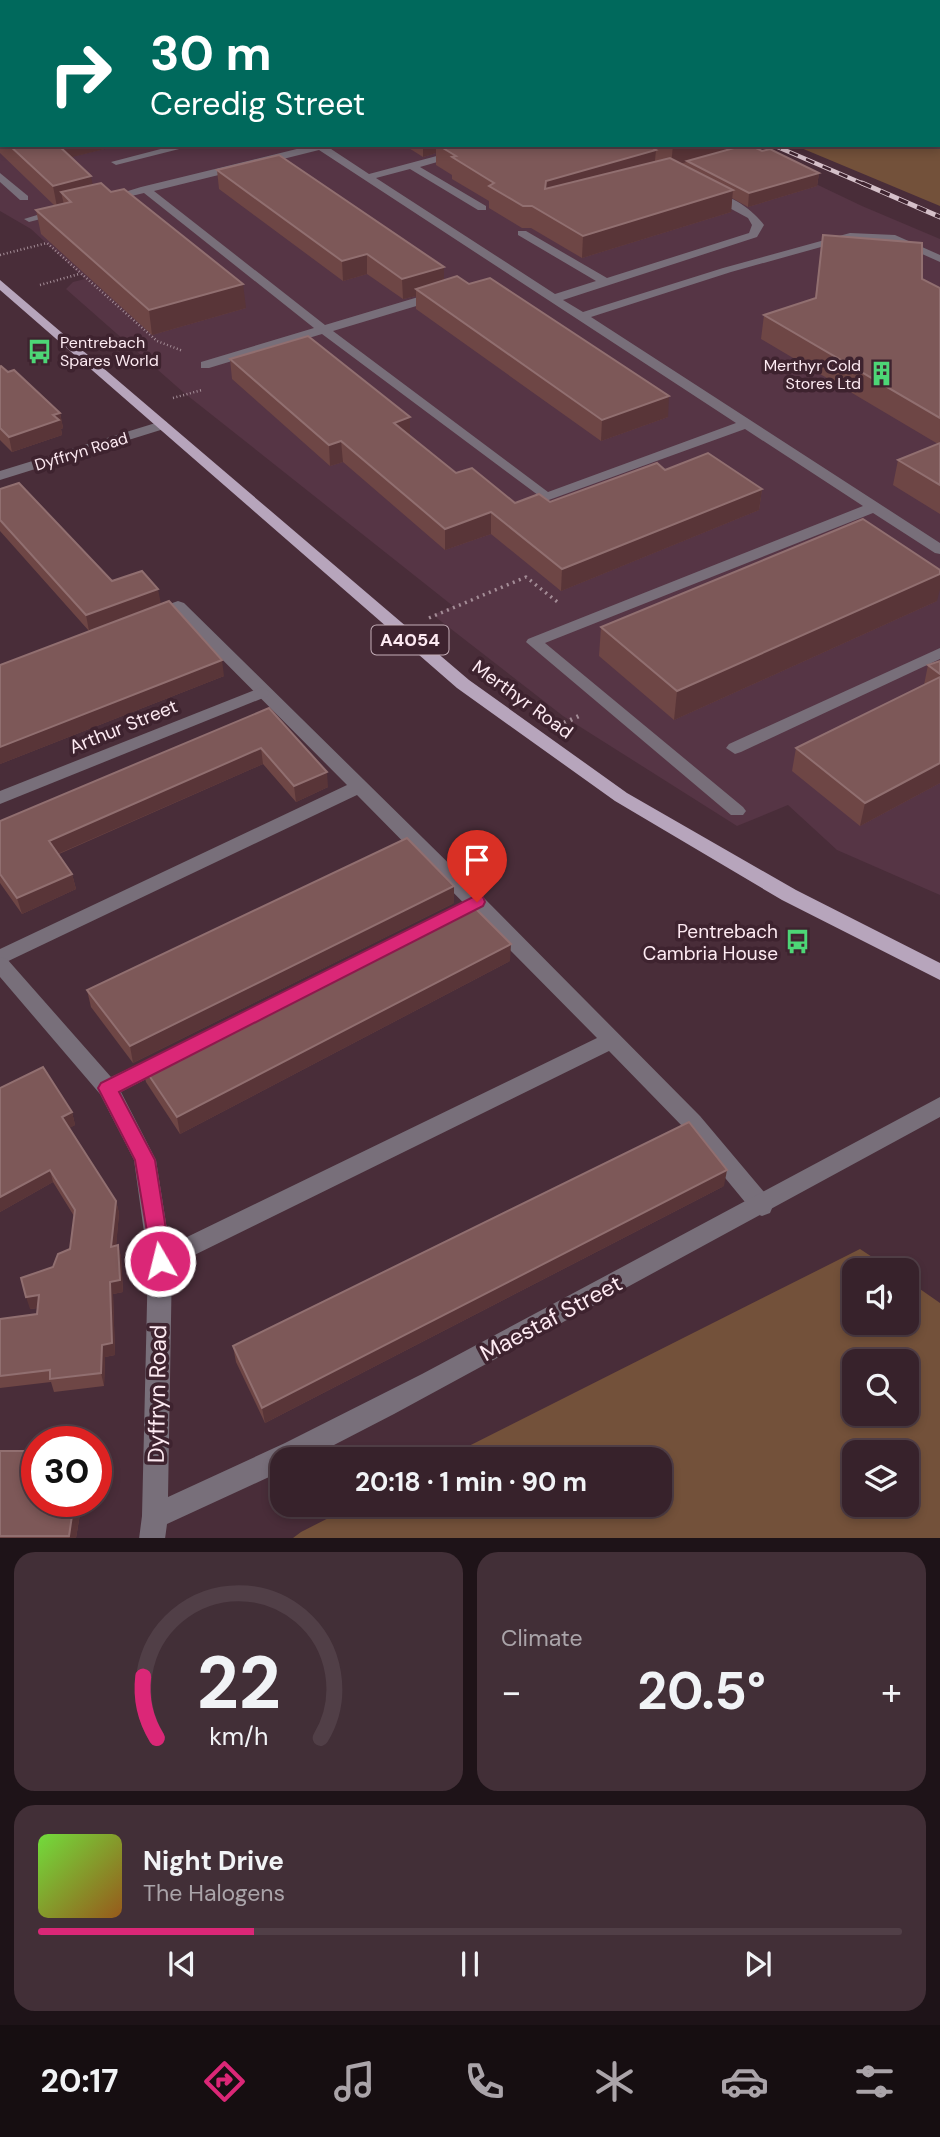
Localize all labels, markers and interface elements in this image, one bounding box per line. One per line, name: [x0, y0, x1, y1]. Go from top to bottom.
text: 30 m: [150, 21, 272, 85]
icon: right: [35, 28, 126, 119]
text: Ceredig Street: [150, 83, 365, 125]
place label: Pentrebach Spares World: [60, 332, 159, 371]
bus stop icon: Pentrebach Spares World: [26, 337, 54, 365]
place label: Merthyr Cold Stores Ltd: [764, 355, 861, 394]
building icon: Merthyr Cold Stores Ltd: [867, 360, 895, 388]
street label: Dyffryn Road: [32, 427, 130, 476]
road number: A4054: [372, 626, 448, 654]
street label: Merthyr Road: [467, 654, 578, 744]
street label: Arthur Street: [65, 693, 181, 760]
pin: [447, 830, 507, 902]
icon: arrive: [458, 841, 496, 879]
place label: Pentrebach Cambria House: [643, 919, 778, 966]
bus stop icon: Pentrebach Cambria House: [784, 928, 812, 956]
position arrow: [123, 1224, 197, 1298]
map controls: [842, 1258, 919, 1517]
button: sound: [842, 1258, 919, 1335]
street label: Maestaf Street: [475, 1268, 627, 1368]
street label: Dyffryn Road: [141, 1325, 173, 1463]
button: search: [842, 1349, 919, 1426]
speed limit sign: 30: [21, 1426, 112, 1517]
button: layers: [842, 1440, 919, 1517]
text: 20:18 · 1 min · 90 m: [355, 1465, 587, 1499]
text: Climate: [501, 1623, 583, 1653]
text: 22: [196, 1636, 281, 1731]
text: 20.5°: [637, 1657, 766, 1725]
text: −: [501, 1667, 522, 1717]
text: +: [881, 1667, 902, 1717]
text: km/h: [209, 1719, 268, 1752]
text: Night Drive: [143, 1844, 284, 1878]
text: The Halogens: [143, 1878, 285, 1908]
icon: previous: [163, 1945, 201, 1983]
icon: pause: [451, 1945, 489, 1983]
icon: next: [739, 1945, 777, 1983]
icon: directions: [200, 2057, 249, 2106]
icon: music: [330, 2057, 379, 2106]
icon: phone: [460, 2057, 509, 2106]
icon: climate: [590, 2057, 639, 2106]
icon: car: [720, 2057, 769, 2106]
icon: filters: [850, 2057, 899, 2106]
text: 20:17: [41, 2060, 118, 2102]

